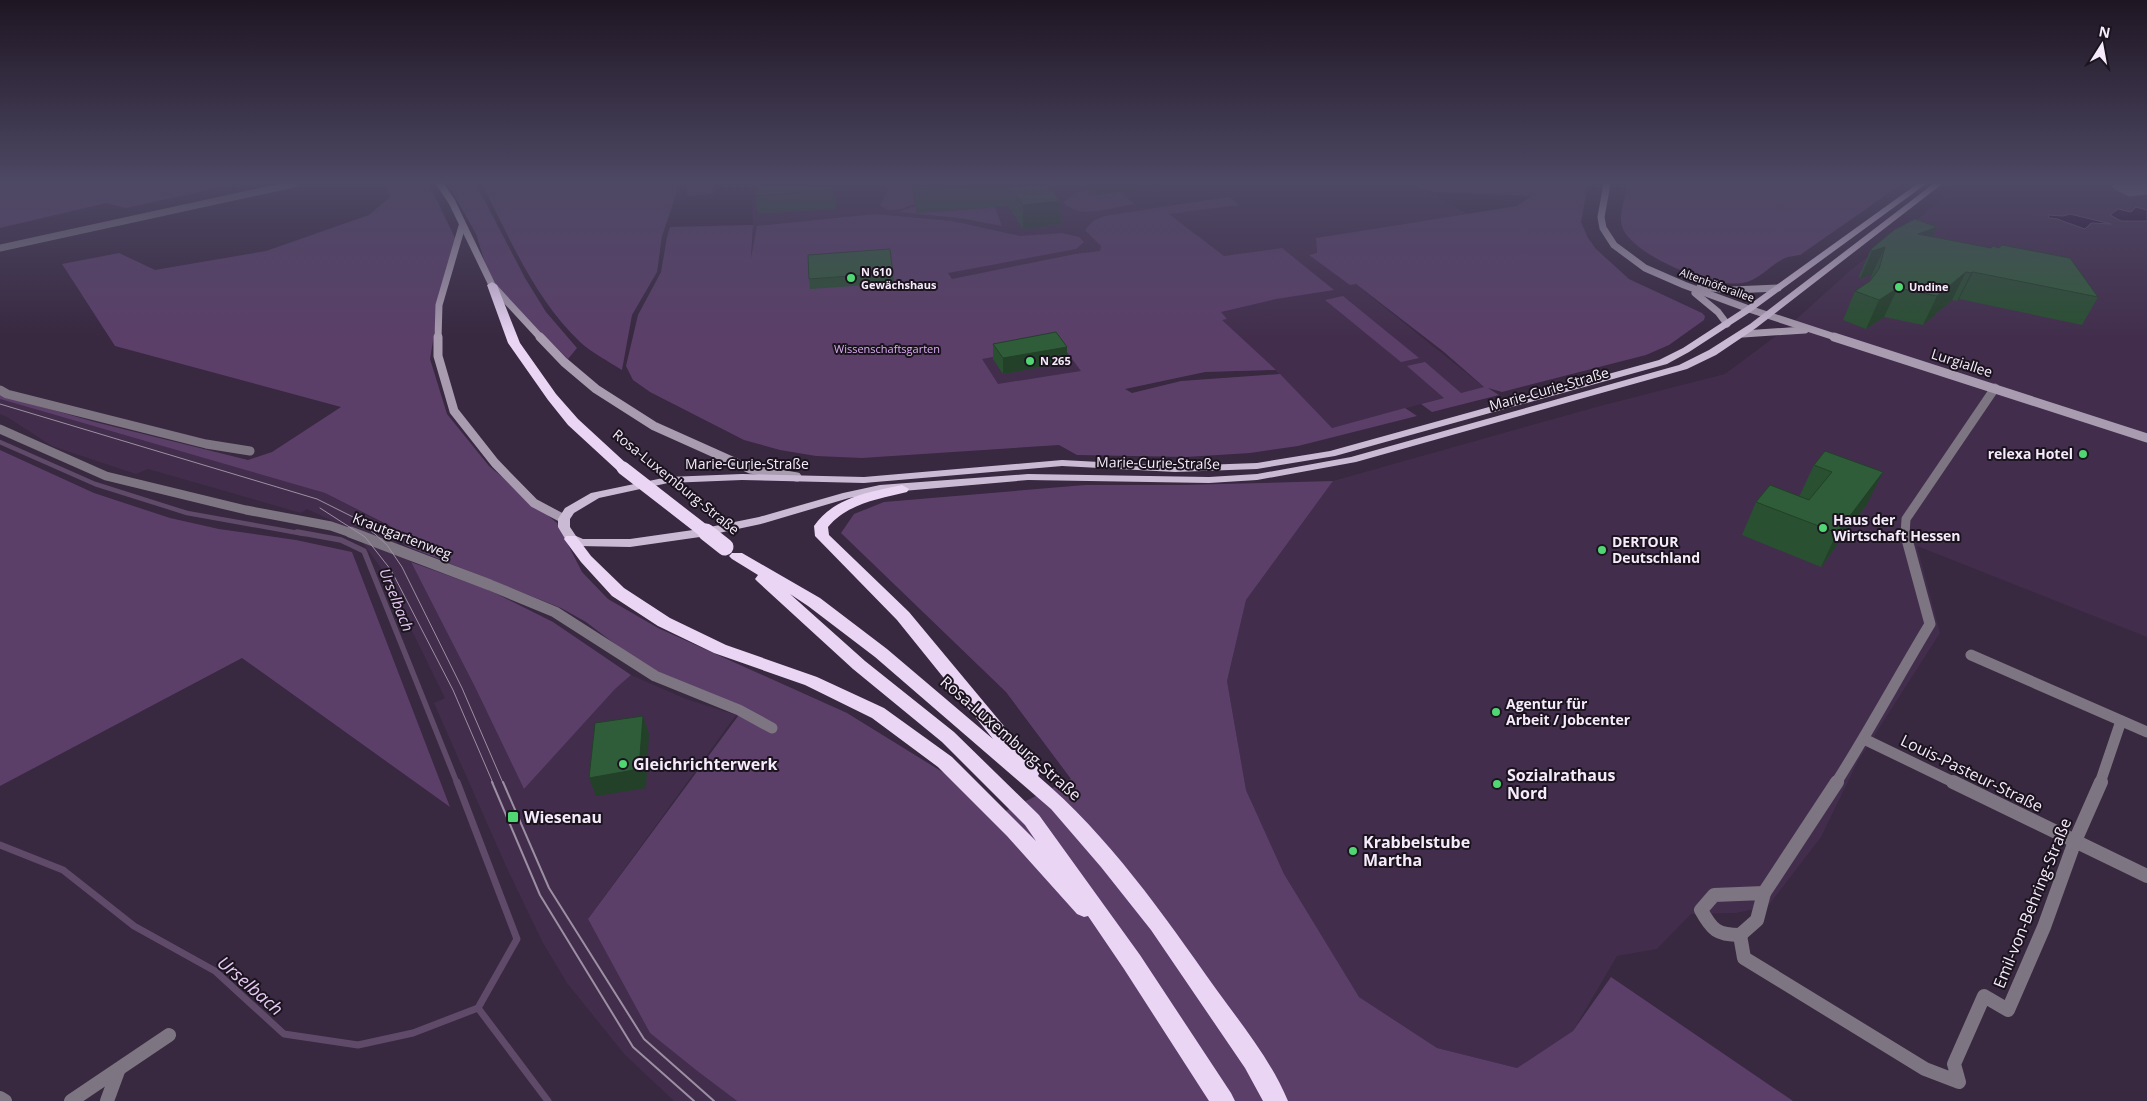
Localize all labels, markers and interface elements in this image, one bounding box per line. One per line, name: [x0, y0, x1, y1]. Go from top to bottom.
north arrow: [2077, 20, 2127, 70]
text: N: [2097, 21, 2112, 42]
place label: N 610 Gewächshaus: [861, 264, 937, 292]
street label: Altenhöferallee: [1678, 264, 1757, 305]
marker: N 610 Gewächshaus: [845, 272, 857, 284]
place label: Undine: [1909, 279, 1949, 294]
marker: Undine: [1893, 281, 1905, 293]
park label: Wissenschaftsgarten: [834, 341, 940, 356]
street label: Lurgiallee: [1929, 344, 1995, 381]
place label: N 265: [1040, 353, 1071, 368]
marker: N 265: [1024, 355, 1036, 367]
street label: Marie-Curie-Straße: [1487, 362, 1611, 415]
street label: Rosa-Luxemburg-Straße: [609, 425, 744, 539]
place label: relexa Hotel: [1988, 444, 2073, 463]
marker: relexa Hotel: [2077, 448, 2089, 460]
street label: Marie-Curie-Straße: [1096, 452, 1220, 473]
street label: Marie-Curie-Straße: [685, 454, 809, 473]
street label: Krautgartenweg: [350, 508, 455, 563]
place label: Haus der Wirtschaft Hessen: [1833, 510, 1961, 545]
marker: Haus der Wirtschaft Hessen: [1817, 522, 1829, 534]
place label: DERTOUR Deutschland: [1612, 532, 1700, 567]
marker: DERTOUR Deutschland: [1596, 544, 1608, 556]
water label: Urselbach: [375, 565, 419, 634]
street label: Rosa-Luxemburg-Straße: [936, 671, 1086, 805]
place label: Agentur für Arbeit / Jobcenter: [1506, 694, 1631, 729]
marker: Agentur für Arbeit / Jobcenter: [1490, 706, 1502, 718]
street label: Louis-Pasteur-Straße: [1897, 729, 2047, 817]
place label: Gleichrichterwerk: [633, 753, 778, 775]
marker: Gleichrichterwerk: [617, 758, 629, 770]
place label: Sozialrathaus Nord: [1507, 764, 1616, 804]
marker: Sozialrathaus Nord: [1491, 778, 1503, 790]
place label: Wiesenau: [524, 806, 602, 828]
marker: Wiesenau: [506, 810, 520, 824]
street label: Emil-von-Behring-Straße: [1988, 815, 2076, 991]
place label: Krabbelstube Martha: [1363, 831, 1470, 871]
marker: Krabbelstube Martha: [1347, 845, 1359, 857]
water label: Urselbach: [213, 950, 289, 1020]

